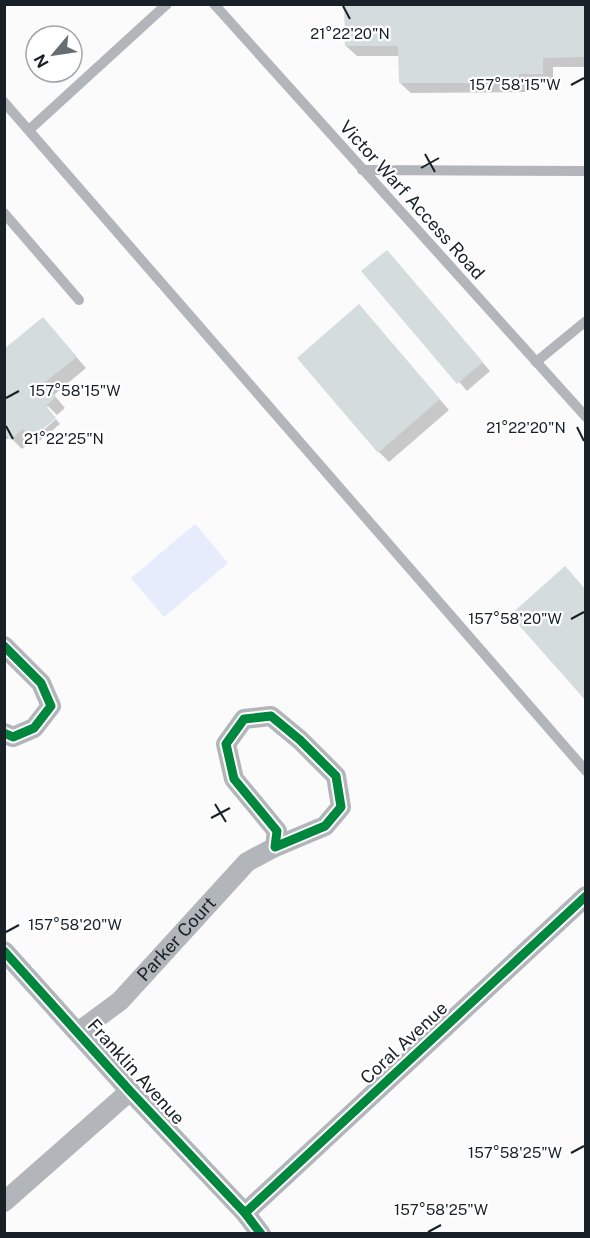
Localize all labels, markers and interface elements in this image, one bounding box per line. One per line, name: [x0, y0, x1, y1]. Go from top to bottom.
north arrow: [24, 24, 84, 84]
text: 21°22'20"N: [310, 25, 390, 42]
text: N: [30, 51, 53, 71]
text: 157°58'15"W: [469, 76, 561, 93]
street label: Victor Warf Access Road: [336, 116, 489, 283]
text: 157°58'15"W: [29, 382, 121, 399]
text: 21°22'20"N: [486, 419, 566, 436]
text: 21°22'25"N: [24, 430, 104, 447]
text: 157°58'20"W: [468, 610, 562, 627]
street label: Parker Court: [132, 892, 220, 985]
text: 157°58'20"W: [28, 916, 122, 933]
street label: Coral Avenue: [356, 997, 451, 1088]
street label: Franklin Avenue: [84, 1015, 189, 1129]
text: 157°58'25"W: [468, 1144, 562, 1161]
text: 157°58'25"W: [394, 1201, 488, 1218]

